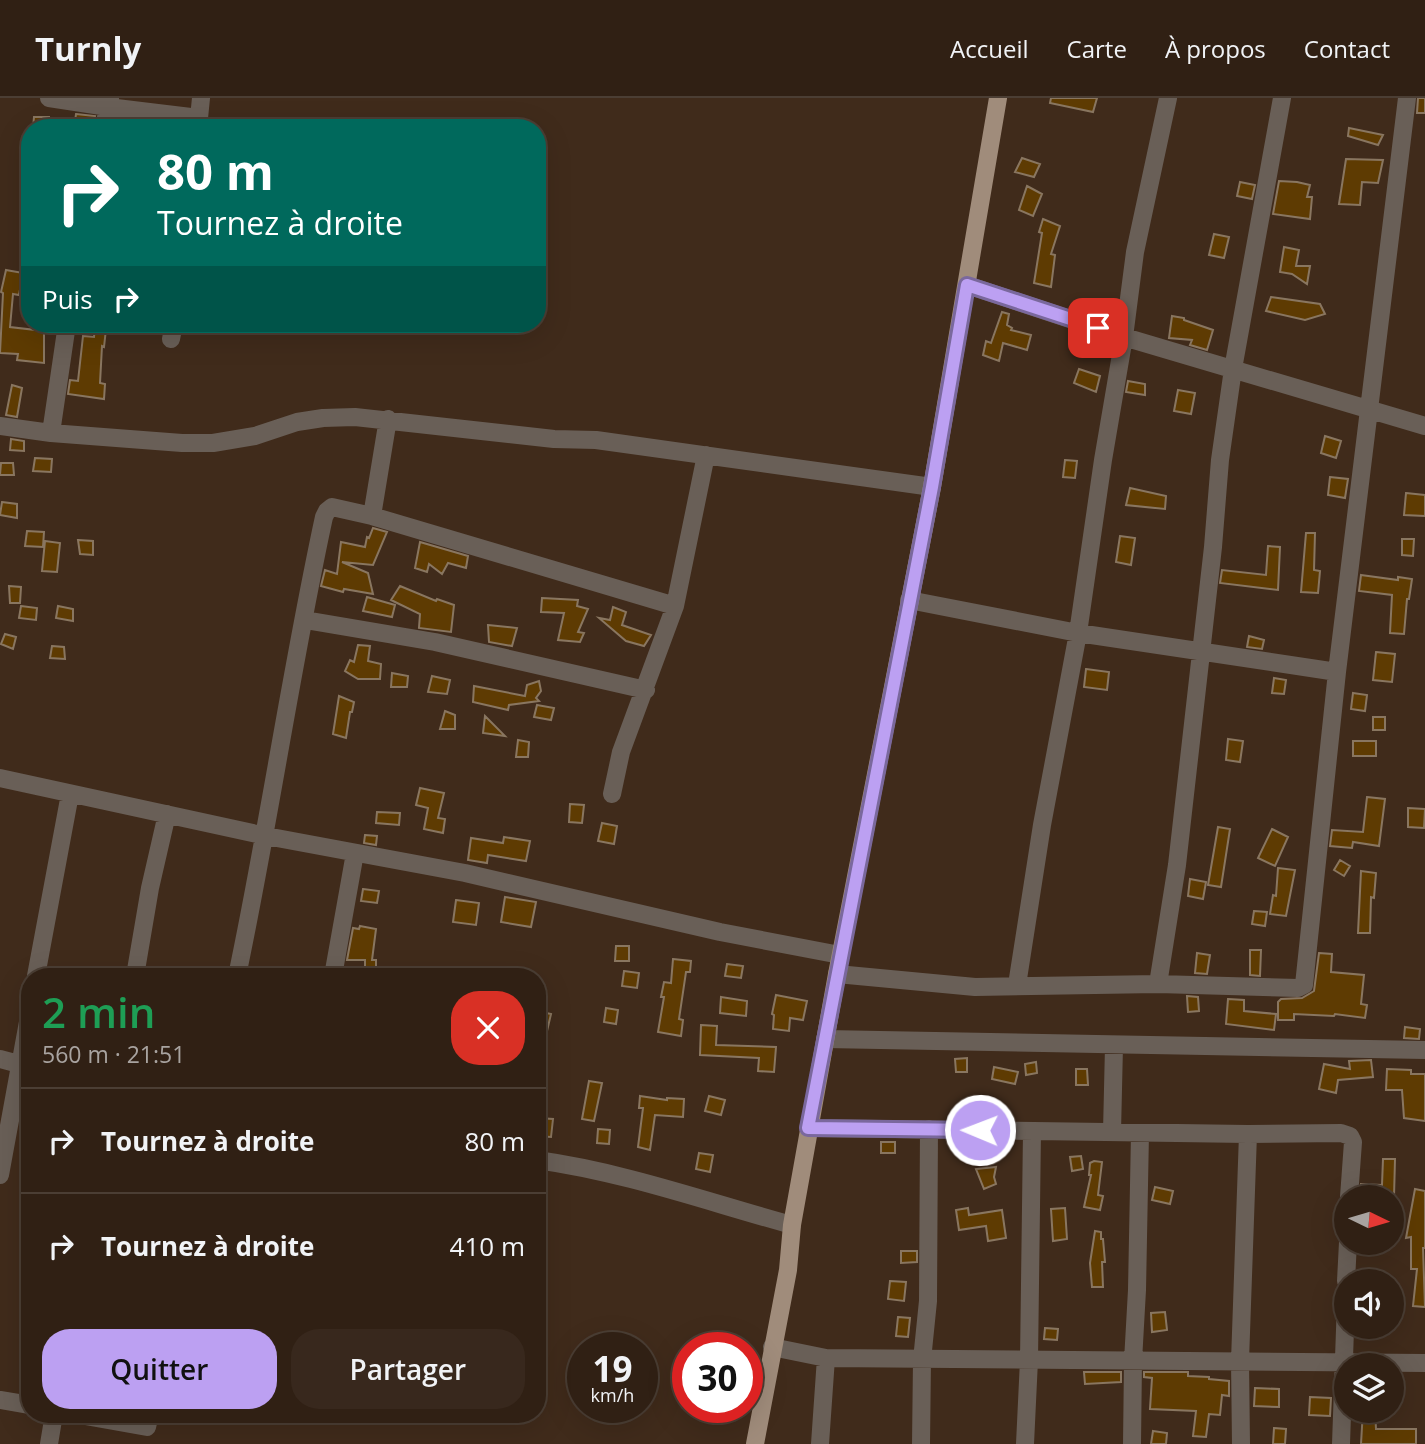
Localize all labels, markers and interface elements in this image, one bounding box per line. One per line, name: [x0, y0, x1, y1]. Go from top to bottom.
text: Turnly: [35, 26, 141, 71]
text: Accueil: [950, 32, 1029, 65]
text: Carte: [1067, 32, 1127, 65]
text: À propos: [1165, 32, 1266, 65]
text: Contact: [1304, 32, 1390, 65]
text: 80 m: [157, 138, 274, 204]
icon: right: [42, 147, 133, 238]
text: Tournez à droite: [157, 201, 403, 244]
icon: right: [107, 280, 145, 318]
text: Puis: [42, 281, 93, 317]
pin: [1068, 298, 1128, 358]
icon: arrive: [1079, 309, 1117, 347]
text: 2 min: [42, 983, 155, 1040]
button: close: [451, 991, 525, 1065]
text: 560 m · 21:51: [42, 1038, 185, 1070]
position arrow: [943, 1093, 1017, 1167]
icon: right: [42, 1122, 80, 1160]
text: Tournez à droite: [101, 1123, 314, 1159]
text: 80 m: [464, 1123, 525, 1159]
north arrow: [1334, 1185, 1404, 1255]
map controls: [1334, 1185, 1404, 1423]
icon: right: [42, 1227, 80, 1265]
text: Tournez à droite: [101, 1228, 314, 1264]
text: 410 m: [450, 1228, 525, 1264]
button: sound: [1334, 1269, 1404, 1339]
button: Quitter: [42, 1329, 277, 1409]
button: Partager: [291, 1329, 525, 1409]
speed limit sign: 30: [672, 1332, 763, 1423]
text: 19: [592, 1345, 633, 1392]
button: layers: [1334, 1353, 1404, 1423]
text: km/h: [591, 1383, 634, 1407]

